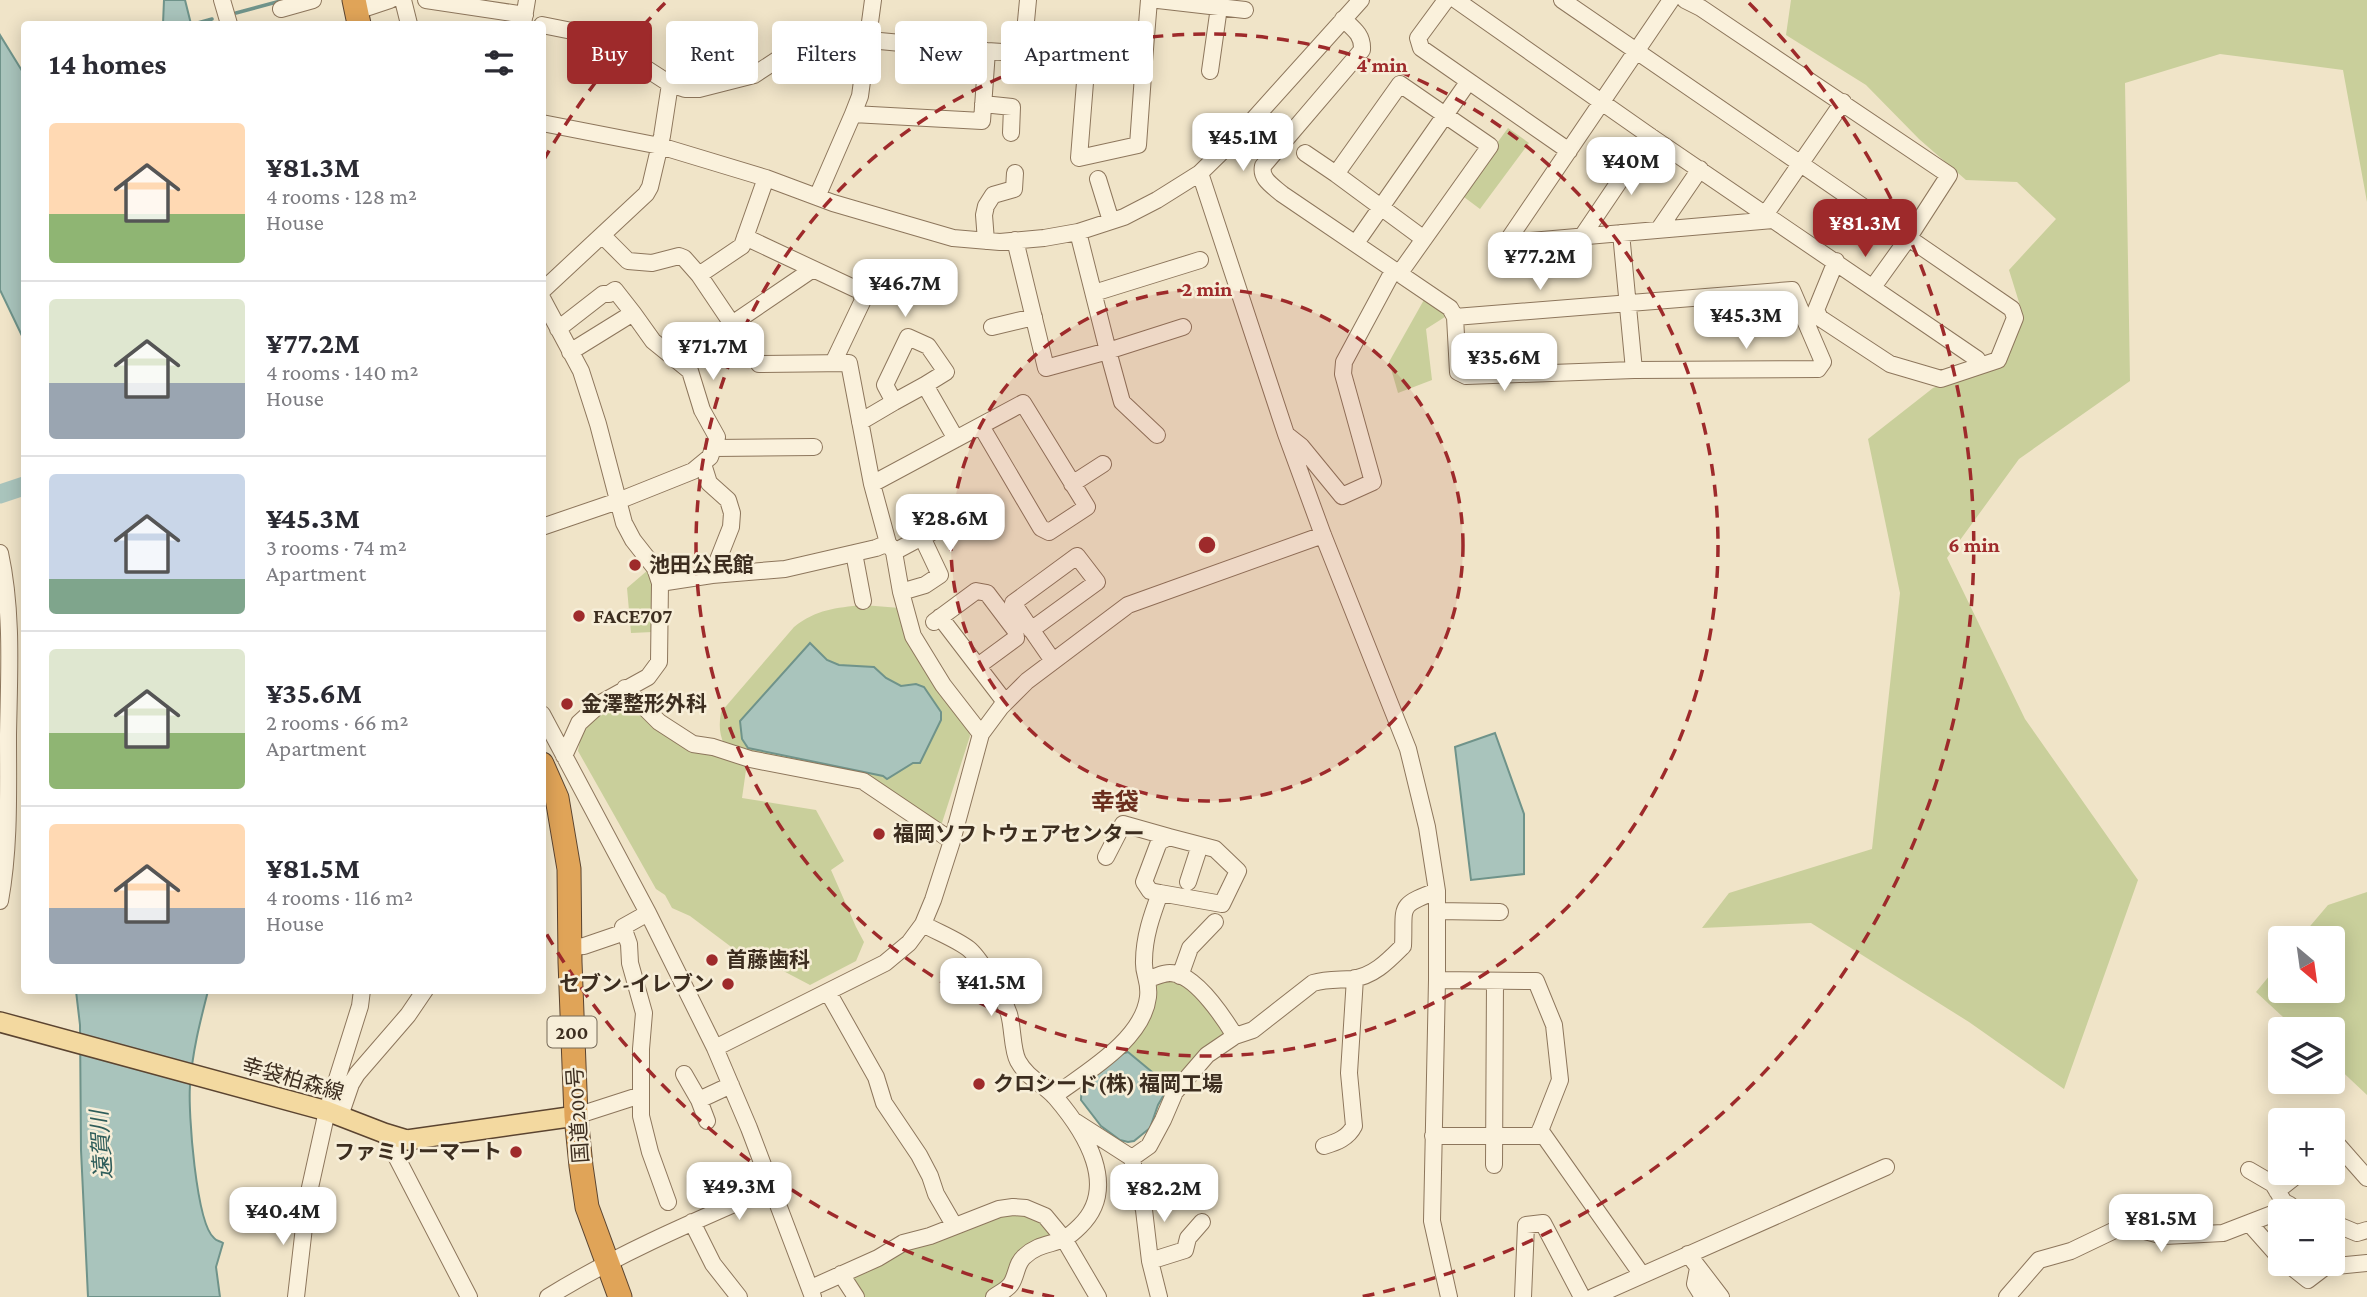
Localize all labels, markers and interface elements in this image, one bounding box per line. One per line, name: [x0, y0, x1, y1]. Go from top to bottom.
chip: Buy: [567, 21, 652, 84]
chip: Rent: [666, 21, 758, 84]
chip: Filters: [772, 21, 881, 84]
chip: New: [895, 21, 987, 84]
chip: Apartment: [1001, 21, 1153, 84]
icon: filters: [480, 44, 518, 82]
text: 14 homes: [49, 47, 167, 80]
text: 4 min: [1356, 53, 1408, 77]
pin: ¥45.1M: [1186, 114, 1300, 173]
text: ¥45.1M: [1208, 123, 1278, 149]
pin: ¥40M: [1590, 138, 1672, 197]
text: ¥40M: [1602, 147, 1660, 173]
text: ¥81.3M: [266, 150, 360, 183]
icon: home: [105, 151, 189, 235]
text: 4 rooms · 128 m²: [266, 183, 417, 209]
pin: ¥81.3M: [1808, 200, 1922, 259]
text: House: [266, 209, 324, 235]
text: ¥81.3M: [1829, 209, 1901, 235]
pin: ¥77.2M: [1483, 232, 1597, 292]
text: ¥77.2M: [1504, 242, 1576, 268]
pin: ¥46.7M: [848, 260, 962, 319]
text: ¥46.7M: [869, 269, 941, 295]
text: 2 min: [1182, 277, 1232, 301]
pin: ¥45.3M: [1689, 292, 1803, 351]
text: ¥45.3M: [1710, 301, 1782, 327]
pin: ¥71.7M: [656, 322, 770, 382]
text: ¥77.2M: [266, 326, 360, 359]
icon: home: [105, 327, 189, 411]
text: ¥71.7M: [678, 332, 748, 358]
pin: ¥35.6M: [1447, 334, 1561, 393]
text: ¥35.6M: [1467, 343, 1541, 369]
text: 4 rooms · 140 m²: [266, 359, 418, 385]
text: House: [266, 385, 324, 411]
pin: ¥28.6M: [893, 494, 1007, 554]
text: ¥45.3M: [266, 501, 360, 534]
icon: home: [105, 502, 189, 586]
text: ¥28.6M: [912, 504, 988, 530]
centre of rings: [1195, 533, 1219, 557]
text: 6 min: [1948, 533, 2000, 557]
text: 3 rooms · 74 m²: [266, 534, 407, 560]
place label: 池田公民館: [649, 553, 754, 577]
marker: 池田公民館: [627, 557, 643, 573]
text: Apartment: [266, 560, 366, 586]
place label: FACE707: [593, 604, 672, 628]
marker: FACE707: [571, 608, 587, 624]
text: ¥35.6M: [266, 676, 362, 709]
icon: home: [105, 677, 189, 761]
place label: 金澤整形外科: [581, 692, 707, 716]
marker: 金澤整形外科: [559, 696, 575, 712]
text: 2 rooms · 66 m²: [266, 709, 409, 735]
text: Apartment: [266, 735, 366, 761]
district label: 幸袋: [1091, 788, 1139, 815]
place label: 福岡ソフトウェアセンター: [893, 822, 1145, 846]
marker: 福岡ソフトウェアセンター: [871, 826, 887, 842]
text: ¥81.5M: [266, 851, 360, 884]
icon: home: [105, 852, 189, 936]
text: 4 rooms · 116 m²: [266, 884, 413, 910]
text: House: [266, 910, 324, 936]
north arrow: [2268, 926, 2345, 1003]
map controls: [2268, 926, 2345, 1276]
place label: 首藤歯科: [726, 948, 810, 972]
marker: 首藤歯科: [704, 952, 720, 968]
pin: ¥41.5M: [934, 958, 1048, 1018]
text: ¥41.5M: [956, 968, 1026, 994]
place label: セブン-イレブン: [559, 972, 714, 996]
marker: セブン-イレブン: [720, 976, 736, 992]
road number: 200: [548, 1016, 596, 1048]
button: layers: [2268, 1017, 2345, 1094]
street label: 幸袋柏森線: [239, 1053, 347, 1105]
street label: 国道200号: [563, 1066, 593, 1164]
place label: クロシード(株) 福岡工場: [993, 1072, 1223, 1096]
marker: クロシード(株) 福岡工場: [971, 1076, 987, 1092]
water label: 遠賀川: [85, 1107, 116, 1180]
button: +: [2268, 1108, 2345, 1185]
place label: ファミリーマート: [334, 1140, 502, 1164]
marker: ファミリーマート: [508, 1144, 524, 1160]
pin: ¥49.3M: [682, 1162, 796, 1222]
pin: ¥82.2M: [1107, 1164, 1221, 1224]
text: ¥49.3M: [703, 1172, 775, 1198]
text: ¥82.2M: [1126, 1174, 1202, 1200]
pin: ¥40.4M: [226, 1188, 340, 1247]
pin: ¥81.5M: [2104, 1194, 2218, 1254]
text: ¥40.4M: [245, 1197, 321, 1223]
button: −: [2268, 1199, 2345, 1276]
text: ¥81.5M: [2125, 1204, 2197, 1230]

